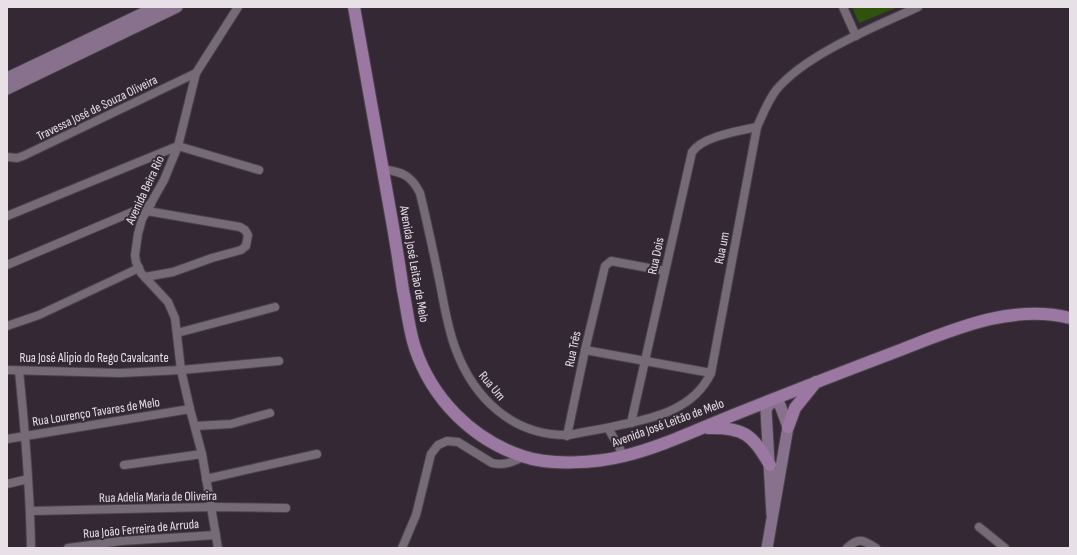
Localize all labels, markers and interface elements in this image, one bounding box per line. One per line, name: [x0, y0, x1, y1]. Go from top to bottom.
street label: Travessa José de Souza Oliveira: [34, 72, 160, 144]
street label: Avenida Beira Rio: [122, 153, 168, 228]
street label: Avenida José Leitão de Melo: [396, 203, 432, 324]
street label: Rua um: [711, 231, 733, 265]
street label: Rua Dois: [644, 236, 668, 276]
street label: Rua Três: [561, 329, 585, 368]
street label: Rua José Alipio do Rego Cavalcante: [19, 350, 169, 366]
street label: Rua Um: [475, 368, 509, 404]
street label: Rua Lourenço Tavares de Melo: [31, 394, 161, 430]
street label: Avenida José Leitão de Melo: [609, 395, 726, 451]
street label: Rua Adelia Maria de Oliveira: [99, 488, 217, 506]
street label: Rua João Ferreira de Arruda: [82, 516, 200, 542]

